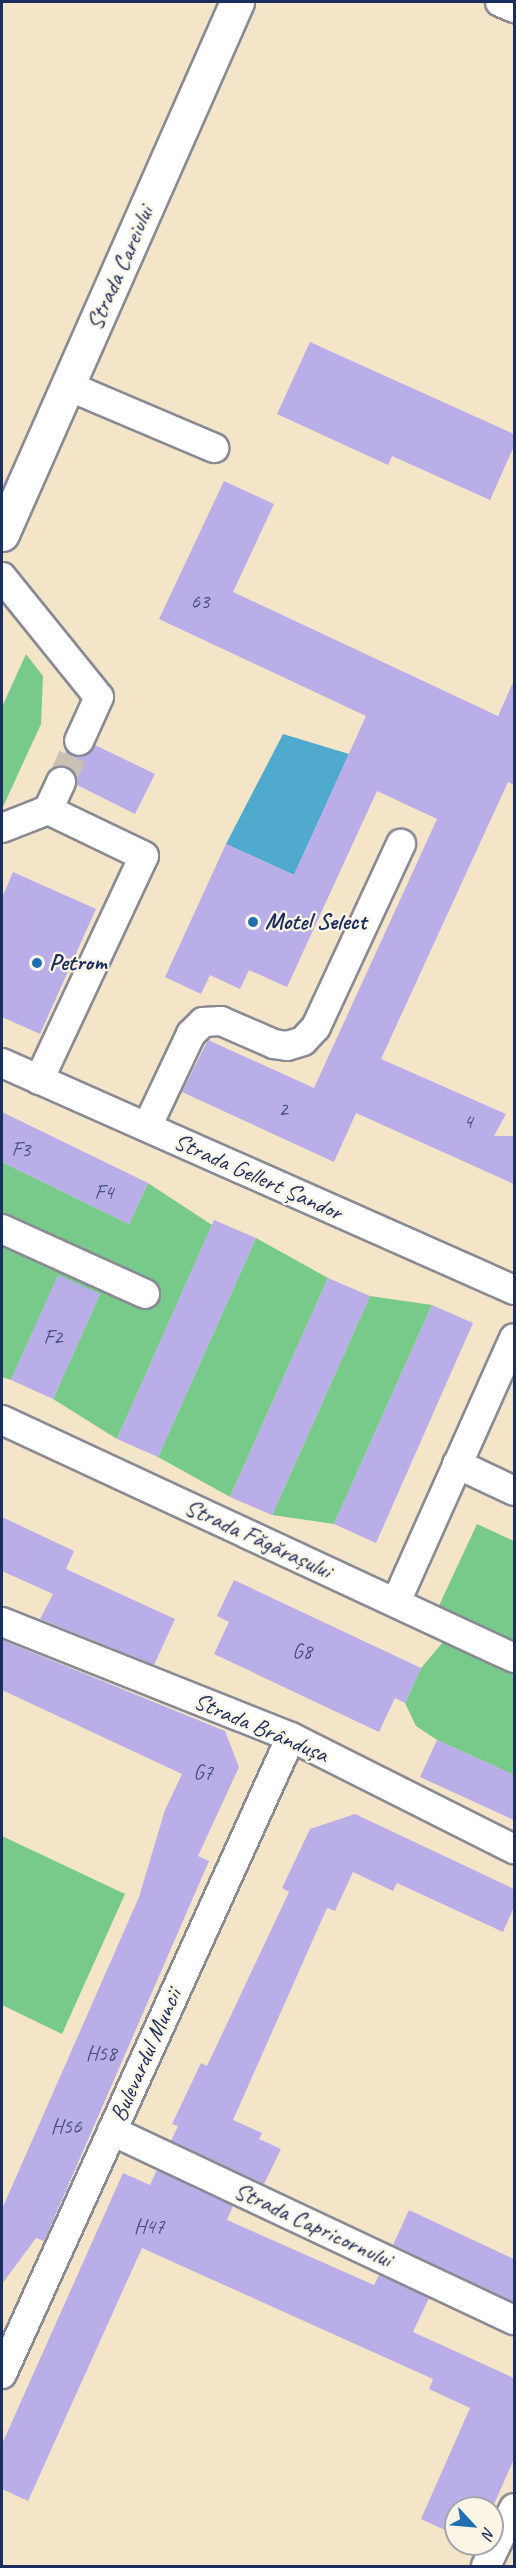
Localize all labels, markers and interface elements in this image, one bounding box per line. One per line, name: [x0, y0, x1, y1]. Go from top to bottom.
street label: Strada Careiului: [80, 201, 160, 335]
house number: 63: [191, 588, 209, 614]
place label: Motel Select: [265, 908, 366, 936]
marker: Motel Select: [246, 915, 260, 929]
place label: Petrom: [49, 949, 107, 977]
marker: Petrom: [30, 956, 44, 970]
house number: 2: [278, 1096, 288, 1122]
house number: 4: [463, 1108, 473, 1134]
street label: Strada Gellert Șandor: [169, 1127, 347, 1227]
house number: F3: [12, 1136, 30, 1162]
house number: F4: [95, 1179, 113, 1205]
house number: F2: [44, 1324, 62, 1350]
street label: Strada Făgărașului: [180, 1493, 336, 1585]
house number: G8: [292, 1638, 312, 1664]
street label: Strada Brândușa: [189, 1687, 333, 1769]
house number: G7: [193, 1759, 213, 1785]
street label: Bulevardul Muncii: [104, 1984, 188, 2126]
house number: H58: [86, 2040, 116, 2066]
house number: H56: [51, 2113, 81, 2139]
street label: Strada Capricornului: [229, 2176, 397, 2274]
house number: H47: [134, 2213, 164, 2239]
north arrow: [444, 2496, 504, 2556]
text: N: [477, 2524, 500, 2542]

